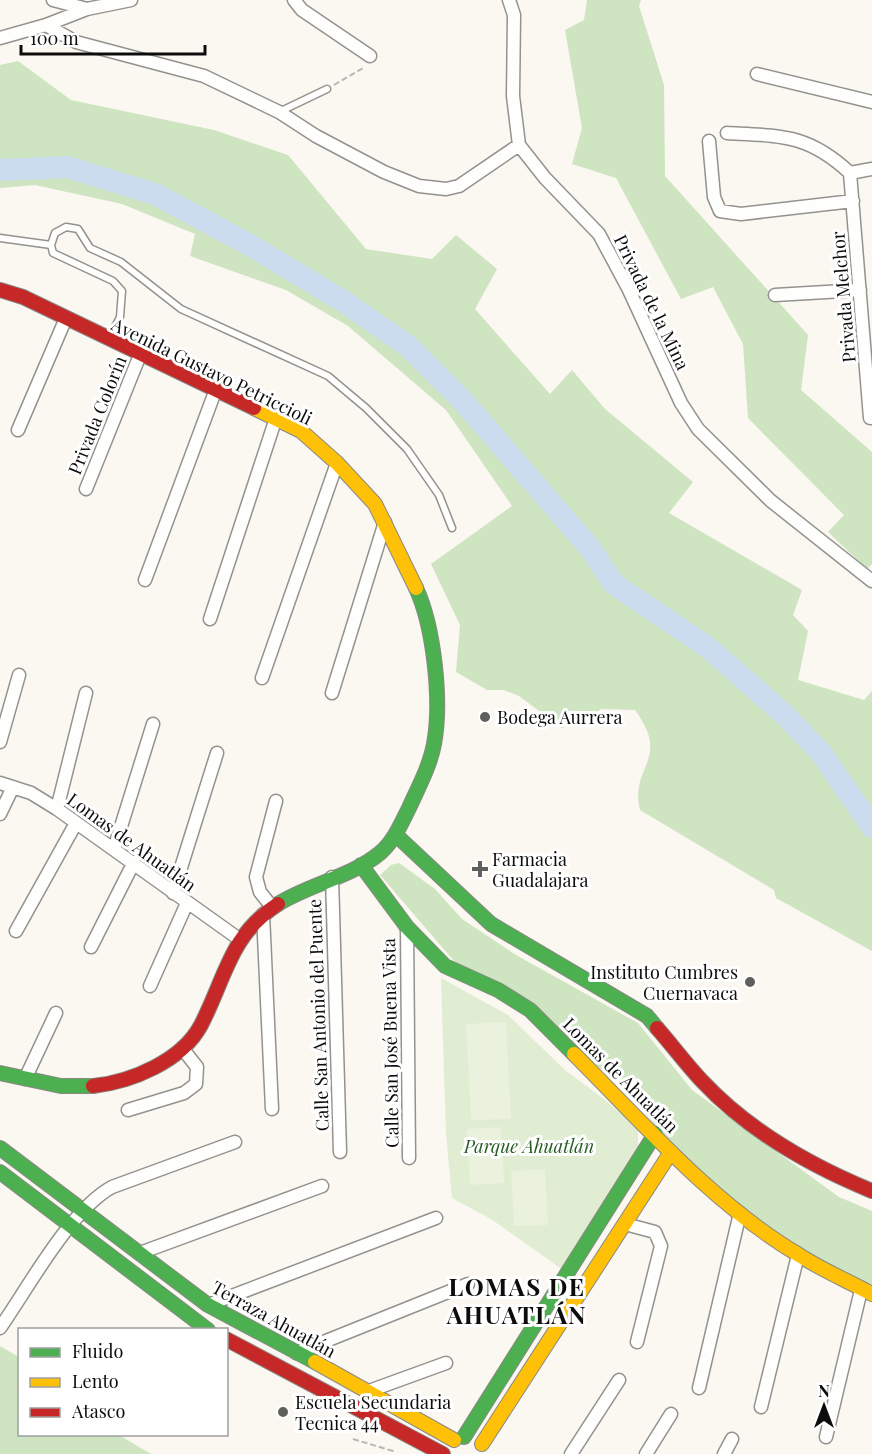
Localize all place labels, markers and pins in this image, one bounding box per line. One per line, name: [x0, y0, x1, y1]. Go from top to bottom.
place label: Bodega Aurrera: [497, 705, 623, 729]
marker: Bodega Aurrera: [478, 710, 492, 724]
place label: Farmacia Guadalajara: [492, 847, 588, 892]
marker: Farmacia Guadalajara: [473, 862, 487, 876]
place label: Instituto Cumbres Cuernavaca: [590, 960, 738, 1005]
marker: Instituto Cumbres Cuernavaca: [743, 975, 757, 989]
place label: Escuela Secundaria Tecnica 44: [295, 1390, 451, 1435]
marker: Escuela Secundaria Tecnica 44: [276, 1405, 290, 1419]

